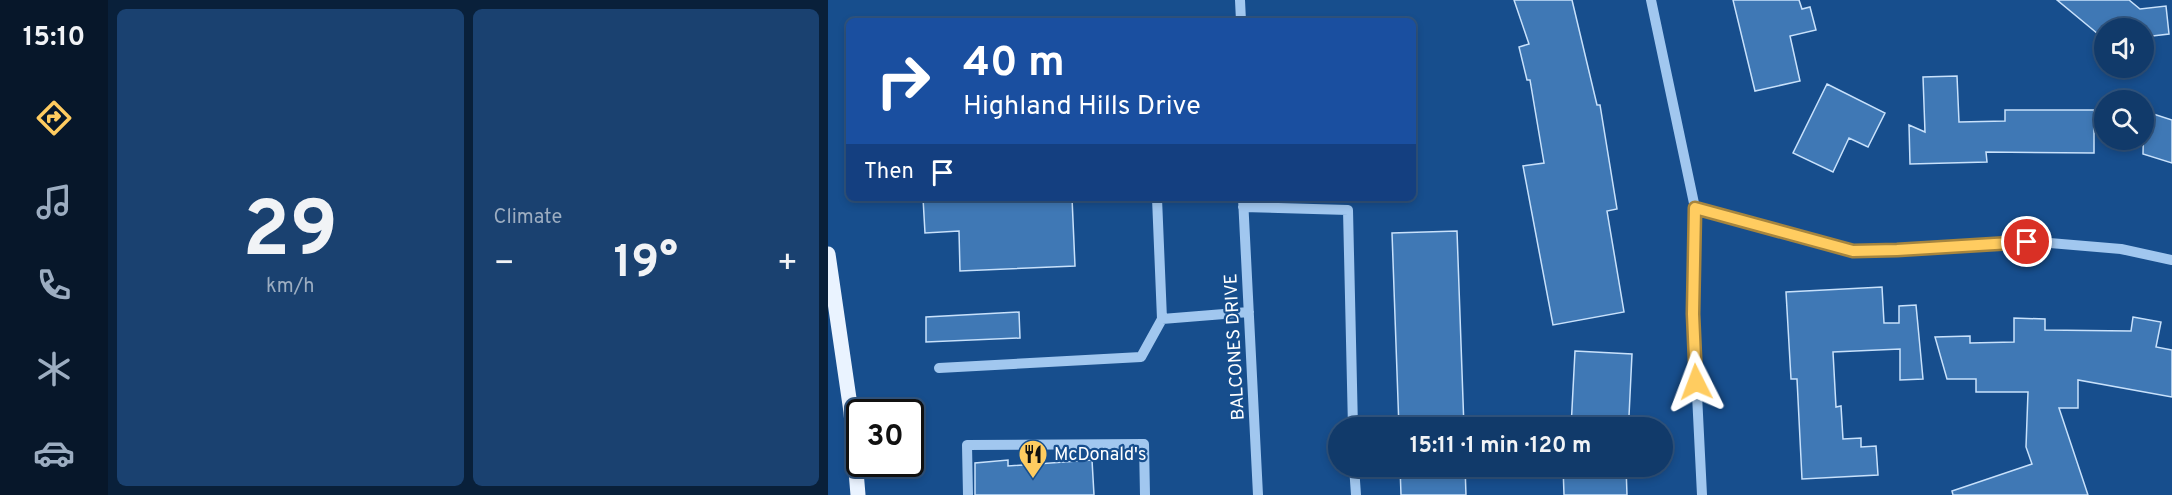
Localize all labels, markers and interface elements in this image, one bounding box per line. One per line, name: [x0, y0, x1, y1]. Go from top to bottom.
map controls: [2094, 18, 2154, 150]
button: sound: [2094, 18, 2154, 78]
text: 15:10: [23, 21, 85, 55]
text: 40 m: [963, 38, 1065, 91]
icon: right: [864, 42, 942, 120]
text: Highland Hills Drive: [963, 90, 1201, 124]
button: search: [2094, 90, 2154, 150]
icon: directions: [33, 97, 75, 139]
icon: arrive: [926, 156, 959, 189]
text: Then: [864, 159, 914, 186]
icon: music: [33, 181, 75, 223]
text: 29: [242, 185, 338, 284]
text: Climate: [494, 205, 562, 231]
pin: [2001, 216, 2052, 267]
icon: arrive: [2010, 225, 2043, 258]
text: 19°: [614, 236, 678, 293]
text: −: [494, 244, 515, 286]
text: +: [777, 244, 798, 286]
icon: phone: [33, 264, 75, 306]
street label: BALCONES DRIVE: [1220, 273, 1251, 421]
text: km/h: [266, 274, 315, 300]
icon: climate: [33, 348, 75, 390]
position arrow: [1664, 350, 1728, 414]
speed limit sign: 30: [846, 399, 924, 477]
icon: car: [33, 432, 75, 474]
text: 15:11 · 1 min · 120 m: [1410, 433, 1591, 460]
restaurant icon: McDonald's: [1017, 438, 1049, 480]
place label: McDonald's: [1054, 444, 1146, 467]

